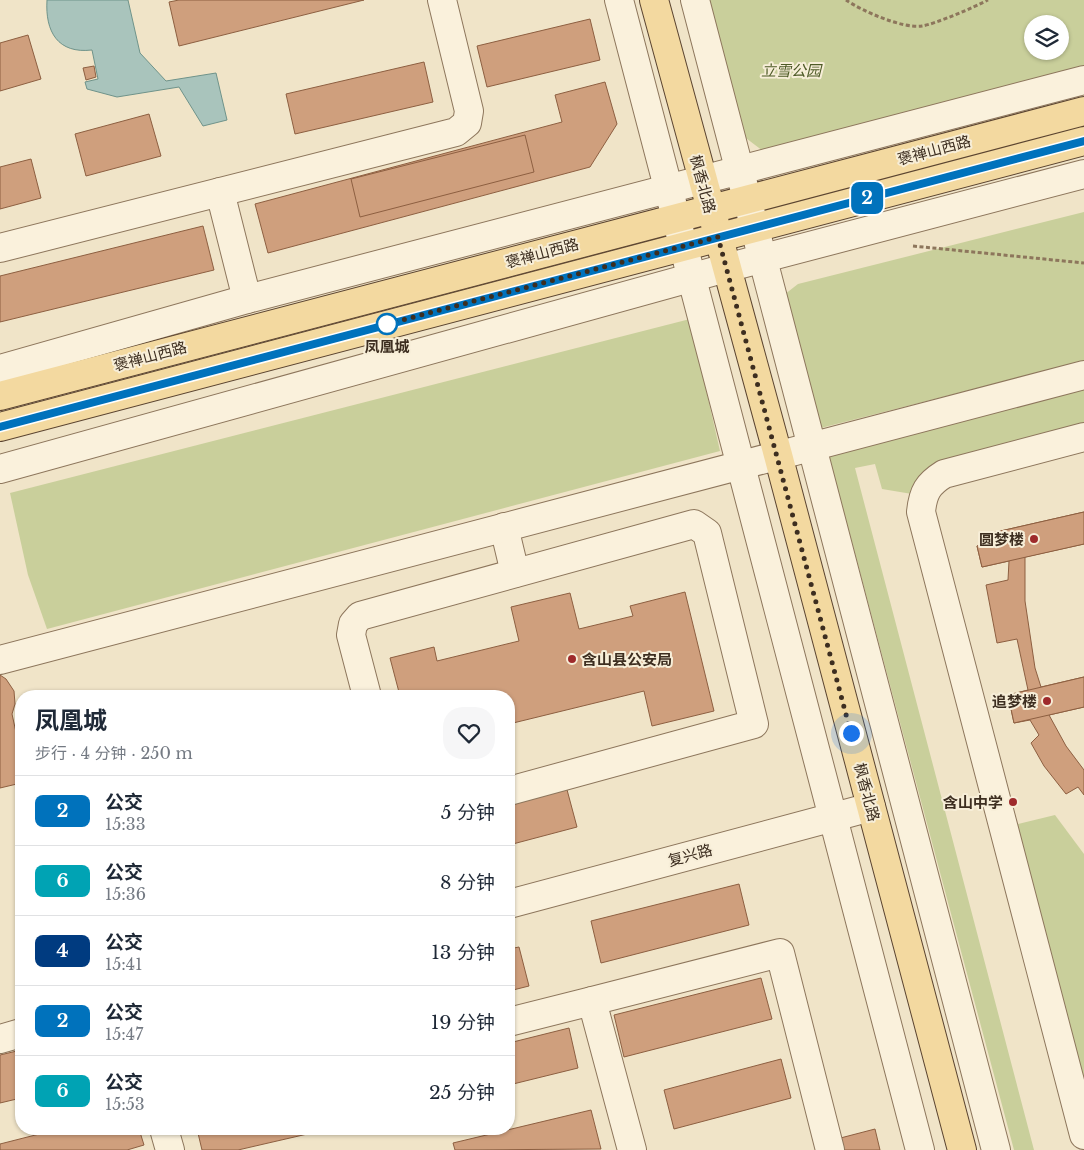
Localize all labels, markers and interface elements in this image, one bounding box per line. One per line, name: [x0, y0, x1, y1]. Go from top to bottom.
map controls: [1024, 15, 1069, 60]
button: layers: [1024, 15, 1069, 60]
park label: 立雪公园: [761, 61, 823, 80]
street label: 褒禅山西路: [895, 131, 973, 169]
street label: 枫香北路: [686, 153, 720, 215]
line badge: 2: [851, 182, 883, 214]
text: 2: [861, 187, 873, 209]
street label: 褒禅山西路: [503, 234, 581, 272]
marker: 凤凰城: [376, 313, 398, 335]
street label: 褒禅山西路: [111, 337, 189, 375]
place label: 凤凰城: [364, 337, 410, 356]
place label: 圆梦楼: [979, 530, 1024, 549]
marker: 圆梦楼: [1028, 533, 1040, 545]
place label: 含山县公安局: [582, 650, 672, 669]
marker: 含山县公安局: [566, 653, 578, 665]
place label: 追梦楼: [992, 692, 1037, 711]
marker: 追梦楼: [1041, 695, 1053, 707]
text: 凤凰城: [35, 706, 107, 735]
button: heart: [443, 707, 495, 759]
your location: [839, 721, 864, 746]
text: 步行 · 4 分钟 · 250 m: [35, 743, 193, 763]
street label: 枫香北路: [850, 761, 884, 823]
text: 公交: [105, 791, 143, 814]
place label: 含山中学: [943, 793, 1003, 812]
marker: 含山中学: [1007, 796, 1019, 808]
text: 2: [57, 800, 68, 822]
text: 5 分钟: [441, 801, 495, 824]
text: 15:33: [105, 814, 146, 834]
street label: 复兴路: [666, 840, 714, 870]
text: 公交: [105, 861, 143, 884]
text: 6: [56, 870, 69, 892]
text: 8 分钟: [440, 871, 495, 894]
text: 15:36: [105, 884, 146, 904]
text: 公交: [105, 931, 143, 954]
text: 4: [57, 940, 68, 962]
text: 13 分钟: [431, 941, 495, 964]
text: 15:41: [105, 954, 142, 974]
text: 公交: [105, 1001, 143, 1024]
text: 2: [57, 1010, 68, 1032]
text: 19 分钟: [431, 1011, 495, 1034]
text: 15:47: [105, 1024, 143, 1044]
text: 公交: [105, 1071, 143, 1094]
text: 6: [56, 1080, 69, 1102]
text: 25 分钟: [429, 1081, 495, 1104]
text: 15:53: [105, 1094, 145, 1114]

